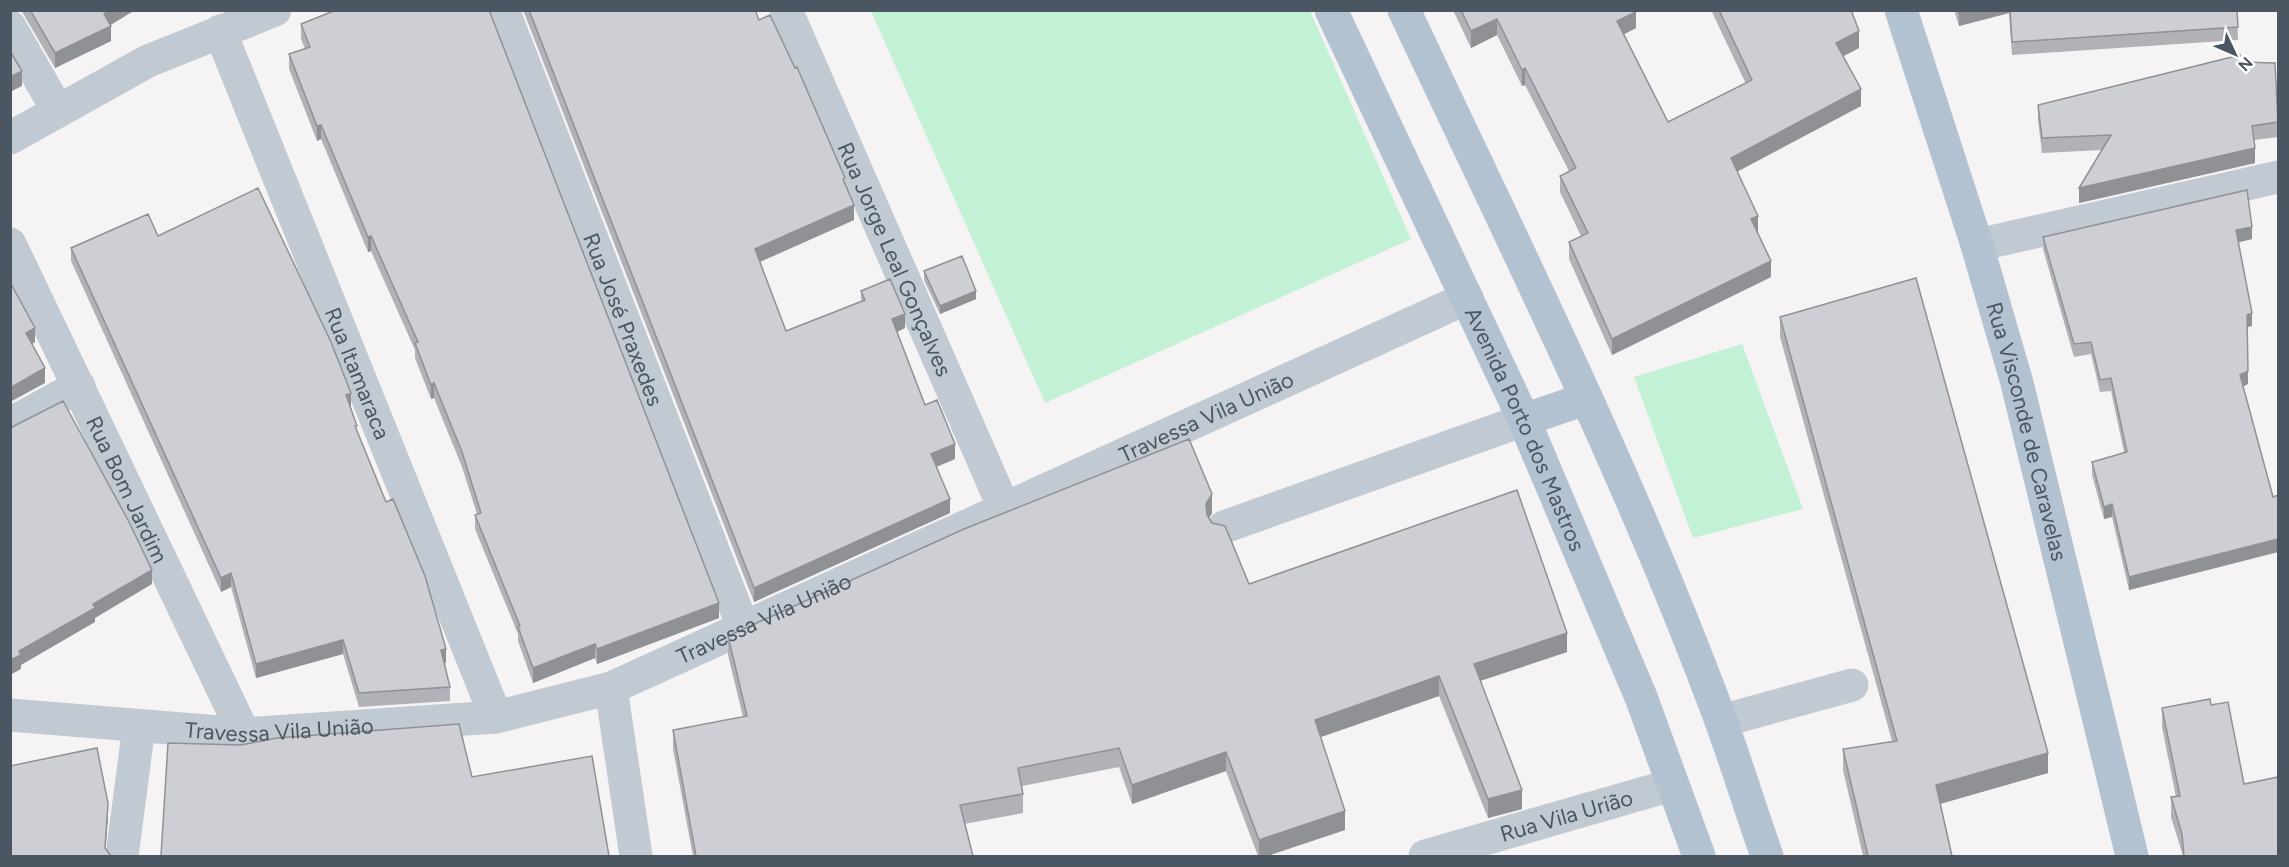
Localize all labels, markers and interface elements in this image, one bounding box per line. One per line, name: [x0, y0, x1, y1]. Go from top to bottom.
north arrow: [2205, 24, 2265, 84]
text: N: [2234, 53, 2257, 75]
street label: Rua Jorge Leal Gonçalves: [832, 138, 958, 381]
street label: Rua José Praxedes: [577, 229, 669, 410]
street label: Rua Visconde de Caravelas: [1980, 299, 2073, 564]
street label: Avenida Porto dos Mastros: [1459, 303, 1591, 555]
street label: Rua Itamaraca: [319, 304, 396, 443]
street label: Travessa Vila União: [1115, 366, 1298, 469]
street label: Rua Bom Jardim: [80, 412, 173, 568]
street label: Travessa Vila União: [673, 567, 856, 670]
street label: Travessa Vila União: [184, 712, 374, 748]
street label: Rua Vila Urião: [1497, 784, 1636, 848]

